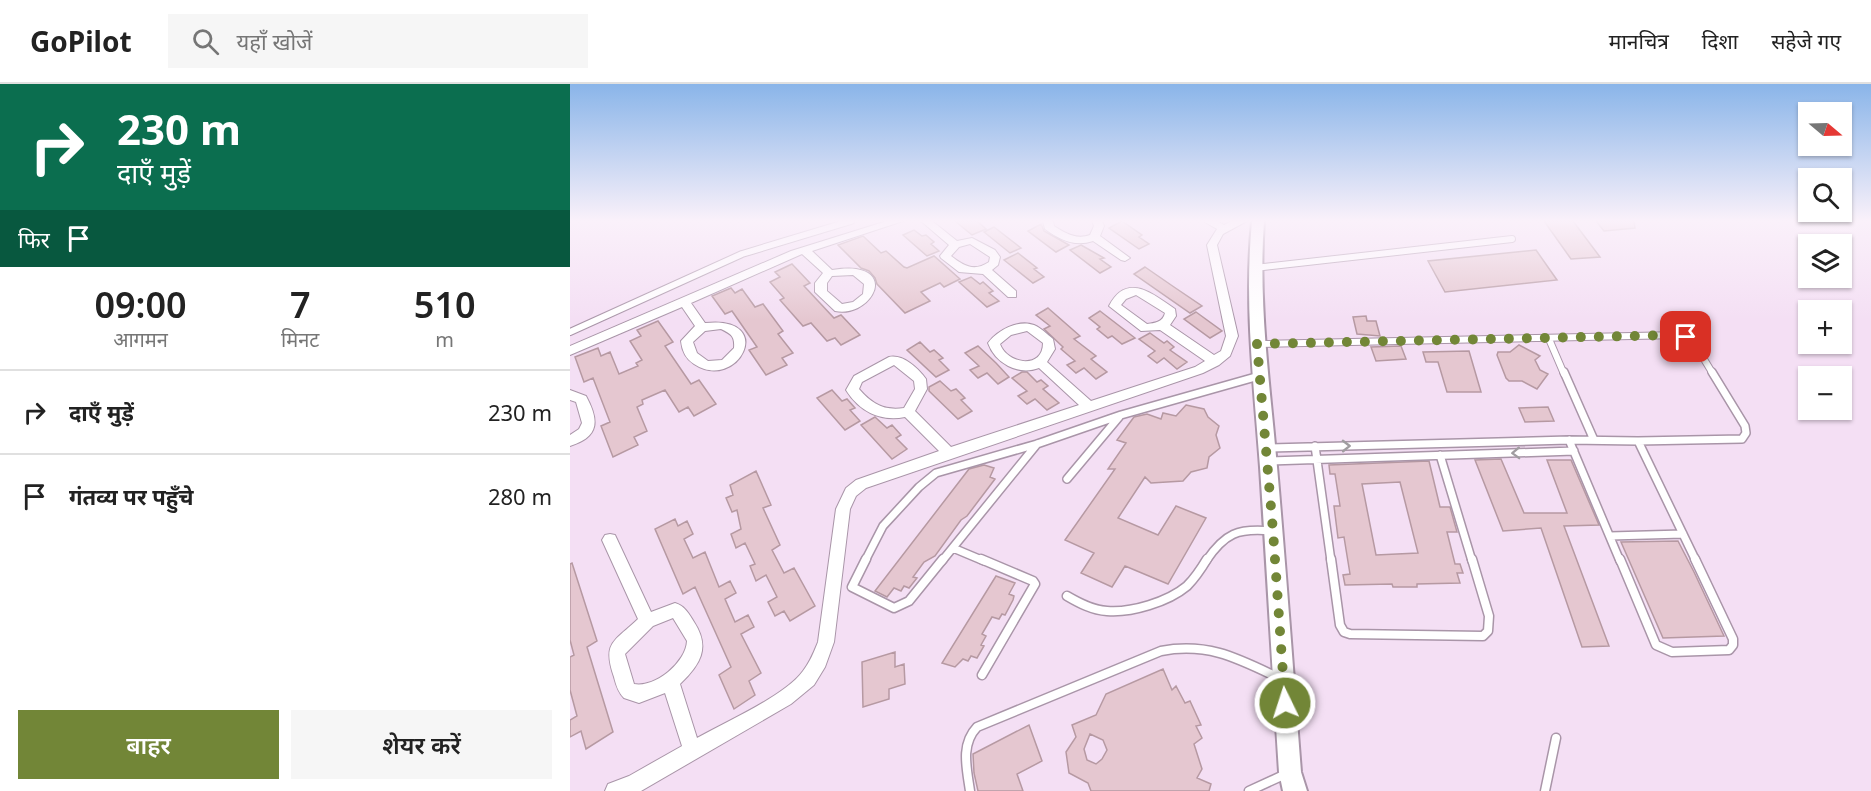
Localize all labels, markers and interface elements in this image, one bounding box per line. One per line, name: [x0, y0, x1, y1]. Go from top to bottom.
search box: [168, 14, 588, 68]
text: GoPilot: [30, 22, 132, 60]
icon: search: [189, 25, 222, 58]
text: यहाँ खोजें: [237, 26, 312, 56]
text: मानचित्र: [1609, 27, 1669, 55]
text: दिशा: [1702, 27, 1738, 55]
text: सहेजे गए: [1771, 27, 1841, 55]
text: 230 m: [117, 100, 241, 157]
north arrow: [1798, 102, 1852, 156]
map controls: [1798, 102, 1852, 420]
icon: right: [18, 108, 96, 186]
text: दाएँ मुड़ें: [117, 154, 191, 191]
button: search: [1798, 168, 1852, 222]
icon: arrive: [62, 222, 95, 255]
text: फिर: [18, 224, 50, 254]
button: layers: [1798, 234, 1852, 288]
text: 09:00: [94, 280, 187, 329]
text: 7: [290, 280, 311, 329]
text: 510: [414, 280, 476, 329]
button: +: [1798, 300, 1852, 354]
pin: [1660, 311, 1711, 362]
icon: arrive: [1669, 320, 1702, 353]
text: आगमन: [113, 326, 168, 353]
text: मिनट: [281, 326, 319, 353]
text: m: [435, 326, 454, 353]
button: −: [1798, 366, 1852, 420]
icon: right: [18, 396, 51, 429]
text: दाएँ मुड़ें: [69, 397, 134, 427]
text: 230 m: [488, 397, 552, 427]
one-way arrow: [1341, 439, 1350, 452]
one-way arrow: [1511, 447, 1520, 459]
icon: arrive: [18, 480, 51, 513]
text: गंतव्य पर पहुँचे: [69, 481, 194, 511]
text: 280 m: [488, 481, 552, 511]
position arrow: [1253, 671, 1317, 735]
button: बाहर: [18, 710, 279, 779]
button: शेयर करें: [291, 710, 552, 779]

